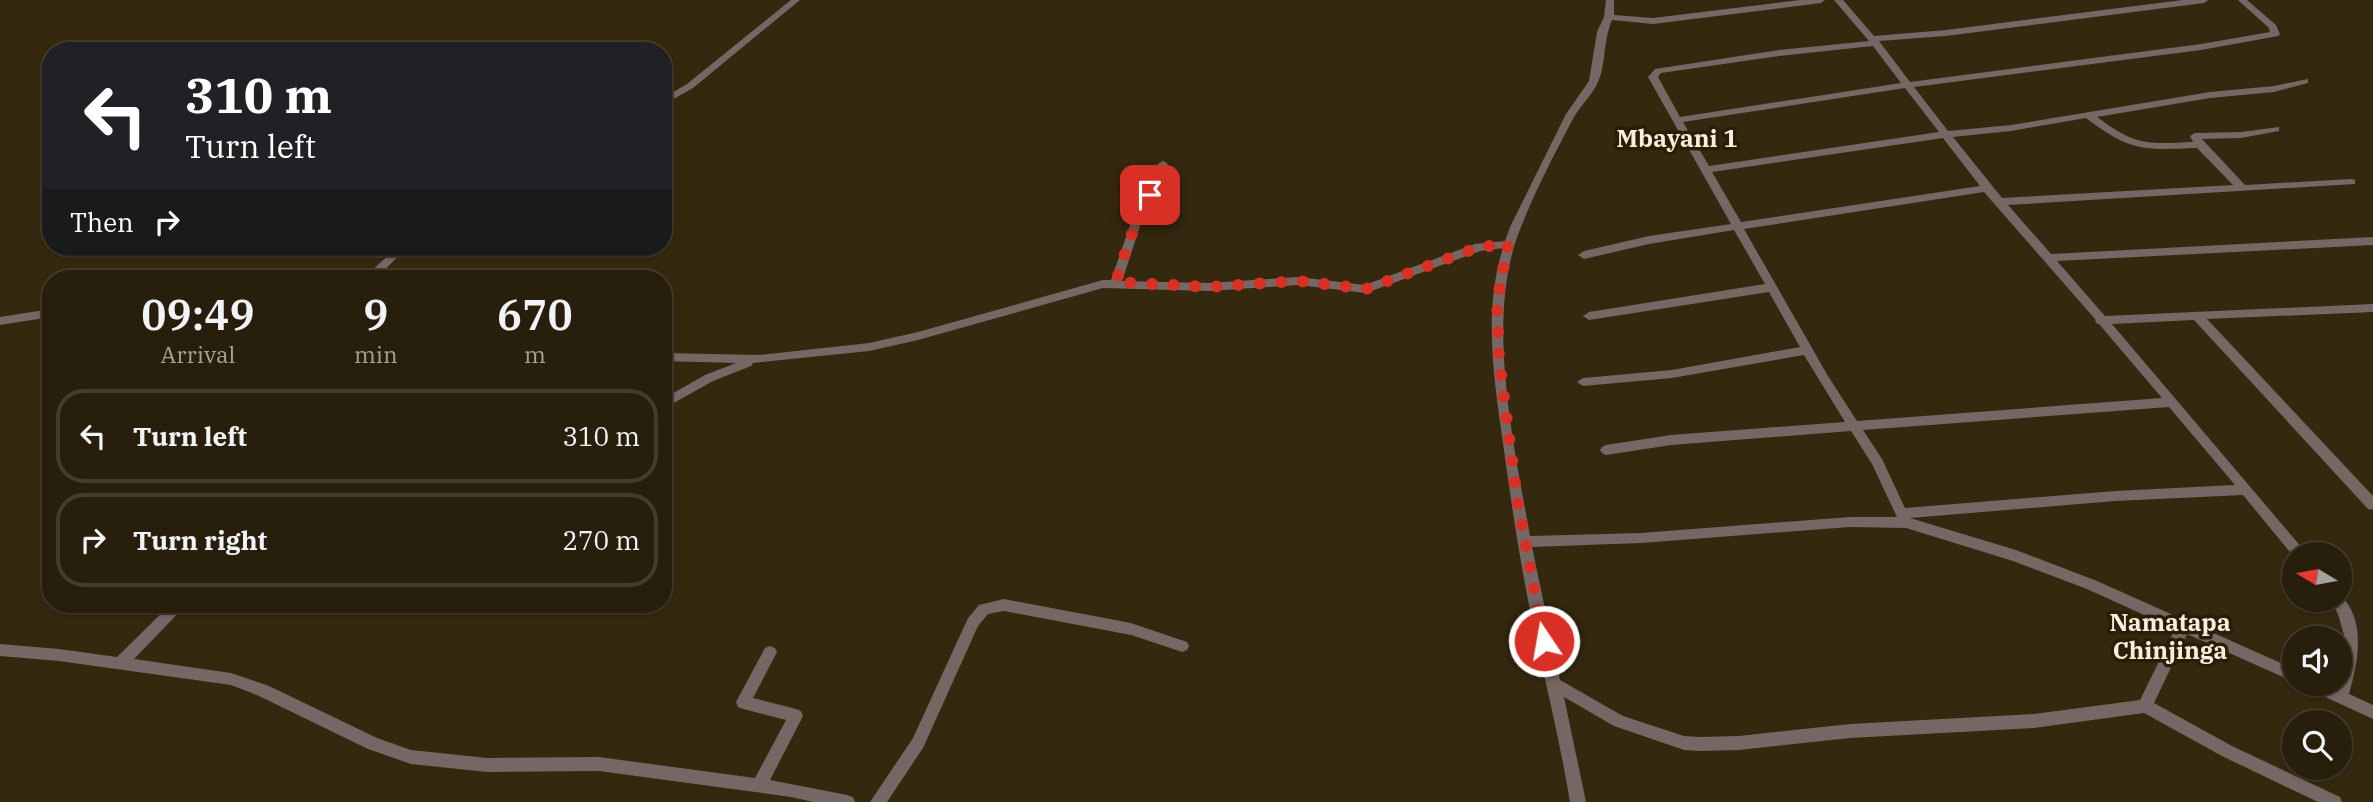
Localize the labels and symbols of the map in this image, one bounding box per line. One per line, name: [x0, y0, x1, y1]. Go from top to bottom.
district label: Mbayani 1: [1616, 122, 1738, 154]
pin: [1120, 165, 1180, 225]
north arrow: [2282, 542, 2352, 612]
position arrow: [1507, 604, 1581, 678]
district label: Namatapa Chinjinga: [2109, 606, 2231, 666]

